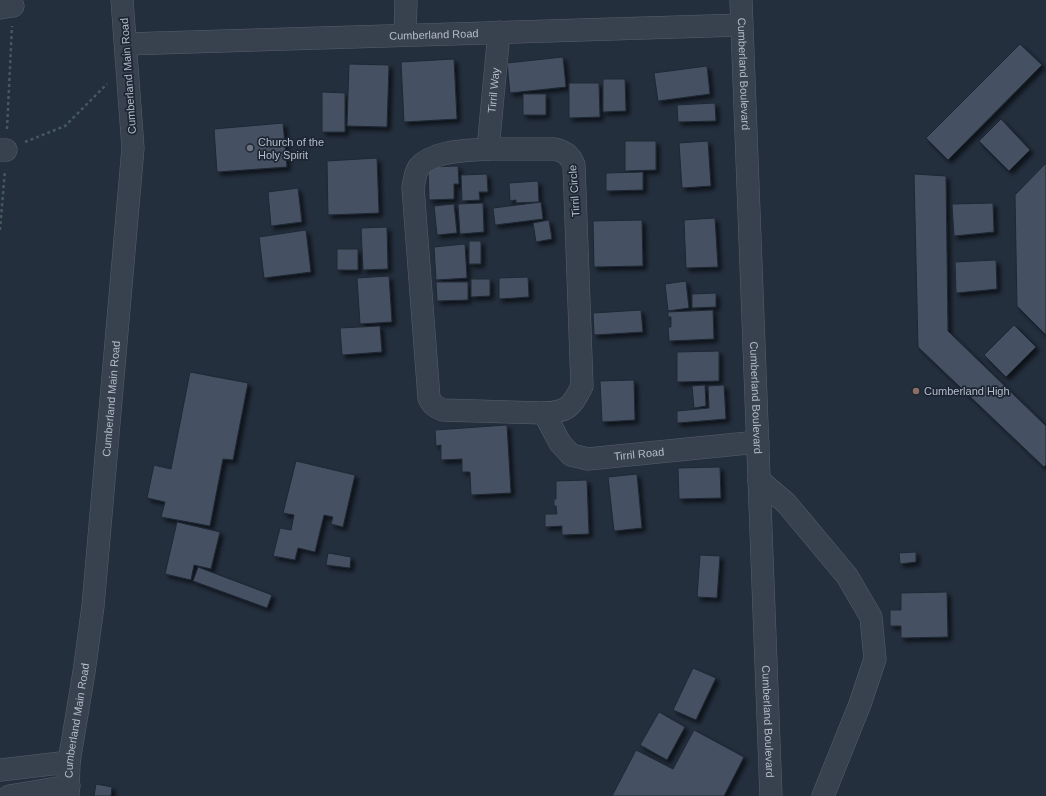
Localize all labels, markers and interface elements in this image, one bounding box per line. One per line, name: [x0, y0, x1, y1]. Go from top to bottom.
street label: Cumberland Boulevard: [736, 17, 752, 130]
street label: Cumberland Main Road: [118, 18, 138, 134]
street label: Cumberland Road: [389, 27, 479, 42]
street label: Tirril Way: [485, 66, 502, 114]
place label: Church of the Holy Spirit: [258, 136, 324, 161]
marker: Church of the Holy Spirit: [245, 143, 255, 153]
street label: Tirril Circle: [566, 165, 582, 217]
street label: Cumberland Main Road: [100, 340, 122, 457]
street label: Cumberland Boulevard: [748, 341, 764, 454]
place label: Cumberland High: [924, 385, 1010, 397]
marker: Cumberland High: [911, 386, 921, 396]
street label: Tirril Road: [613, 445, 665, 462]
street label: Cumberland Main Road: [63, 662, 91, 778]
street label: Cumberland Boulevard: [760, 665, 776, 778]

